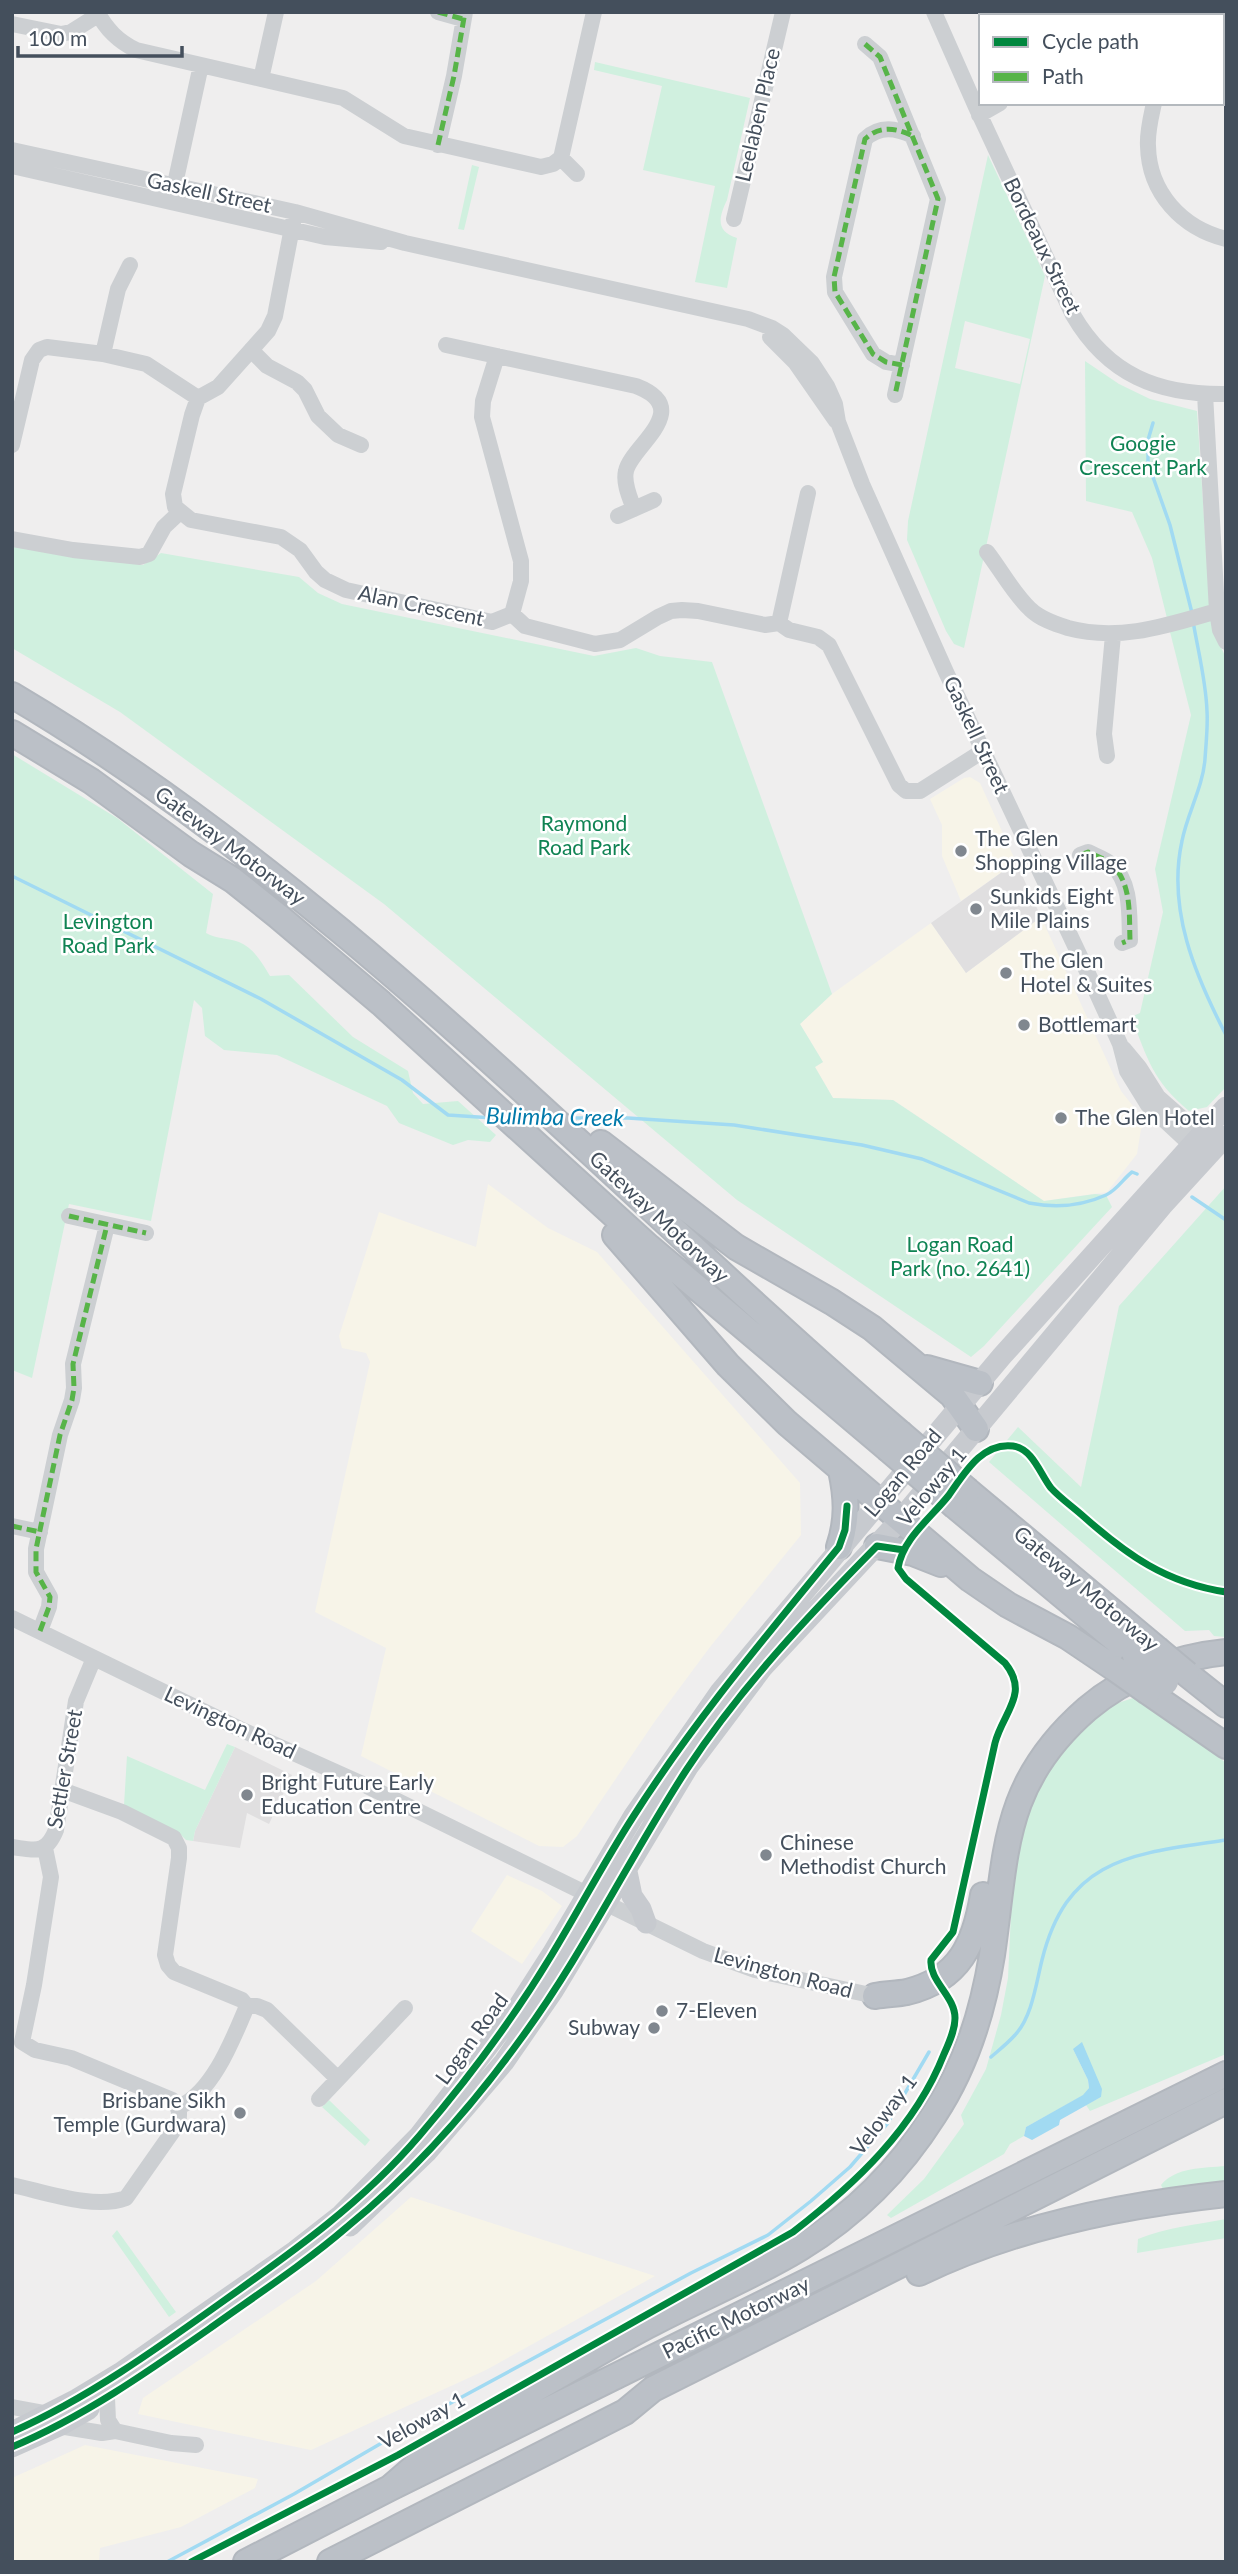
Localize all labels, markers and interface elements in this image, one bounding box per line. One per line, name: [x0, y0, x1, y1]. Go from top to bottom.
scale bar: [18, 14, 182, 58]
legend: [979, 14, 1224, 105]
text: 100 m: [28, 25, 87, 50]
text: Cycle path: [1042, 28, 1139, 53]
street label: Leelaben Place: [729, 45, 784, 184]
text: Path: [1042, 63, 1084, 88]
street label: Gaskell Street: [145, 166, 274, 217]
street label: Bordeaux Street: [1000, 173, 1087, 318]
park label: Googie Crescent Park: [1079, 430, 1207, 479]
street label: Alan Crescent: [356, 579, 487, 630]
street label: Gaskell Street: [939, 672, 1016, 797]
street label: Gateway Motorway: [151, 780, 311, 910]
park label: Raymond Road Park: [538, 810, 631, 859]
place label: The Glen Shopping Village: [975, 825, 1127, 874]
marker: The Glen Shopping Village: [953, 843, 969, 859]
place label: Sunkids Eight Mile Plains: [990, 883, 1114, 932]
marker: Sunkids Eight Mile Plains: [968, 901, 984, 917]
park label: Levington Road Park: [62, 908, 155, 957]
place label: The Glen Hotel & Suites: [1020, 947, 1152, 996]
marker: The Glen Hotel & Suites: [998, 965, 1014, 981]
place label: Bottlemart: [1038, 1011, 1137, 1036]
marker: Bottlemart: [1016, 1017, 1032, 1033]
water label: Bulimba Creek: [486, 1101, 625, 1131]
place label: The Glen Hotel: [1075, 1104, 1215, 1129]
marker: The Glen Hotel: [1053, 1110, 1069, 1126]
street label: Gateway Motorway: [585, 1145, 735, 1287]
park label: Logan Road Park (no. 2641): [890, 1231, 1030, 1280]
street label: Logan Road: [858, 1423, 946, 1521]
street label: Veloway 1: [891, 1442, 971, 1530]
street label: Gateway Motorway: [1009, 1520, 1165, 1656]
street label: Levington Road: [161, 1680, 300, 1763]
street label: Settler Street: [41, 1707, 86, 1830]
place label: Bright Future Early Education Centre: [261, 1769, 434, 1818]
marker: Bright Future Early Education Centre: [239, 1787, 255, 1803]
place label: Chinese Methodist Church: [780, 1829, 947, 1878]
marker: Chinese Methodist Church: [758, 1847, 774, 1863]
street label: Levington Road: [711, 1941, 855, 2002]
street label: Logan Road: [429, 1988, 512, 2089]
place label: 7-Eleven: [676, 1997, 757, 2022]
marker: 7-Eleven: [654, 2003, 670, 2019]
place label: Subway: [568, 2014, 640, 2039]
marker: Subway: [646, 2020, 662, 2036]
street label: Veloway 1: [844, 2069, 921, 2159]
place label: Brisbane Sikh Temple (Gurdwara): [54, 2087, 226, 2136]
marker: Brisbane Sikh Temple (Gurdwara): [232, 2105, 248, 2121]
street label: Pacific Motorway: [658, 2270, 813, 2363]
street label: Veloway 1: [374, 2386, 469, 2454]

